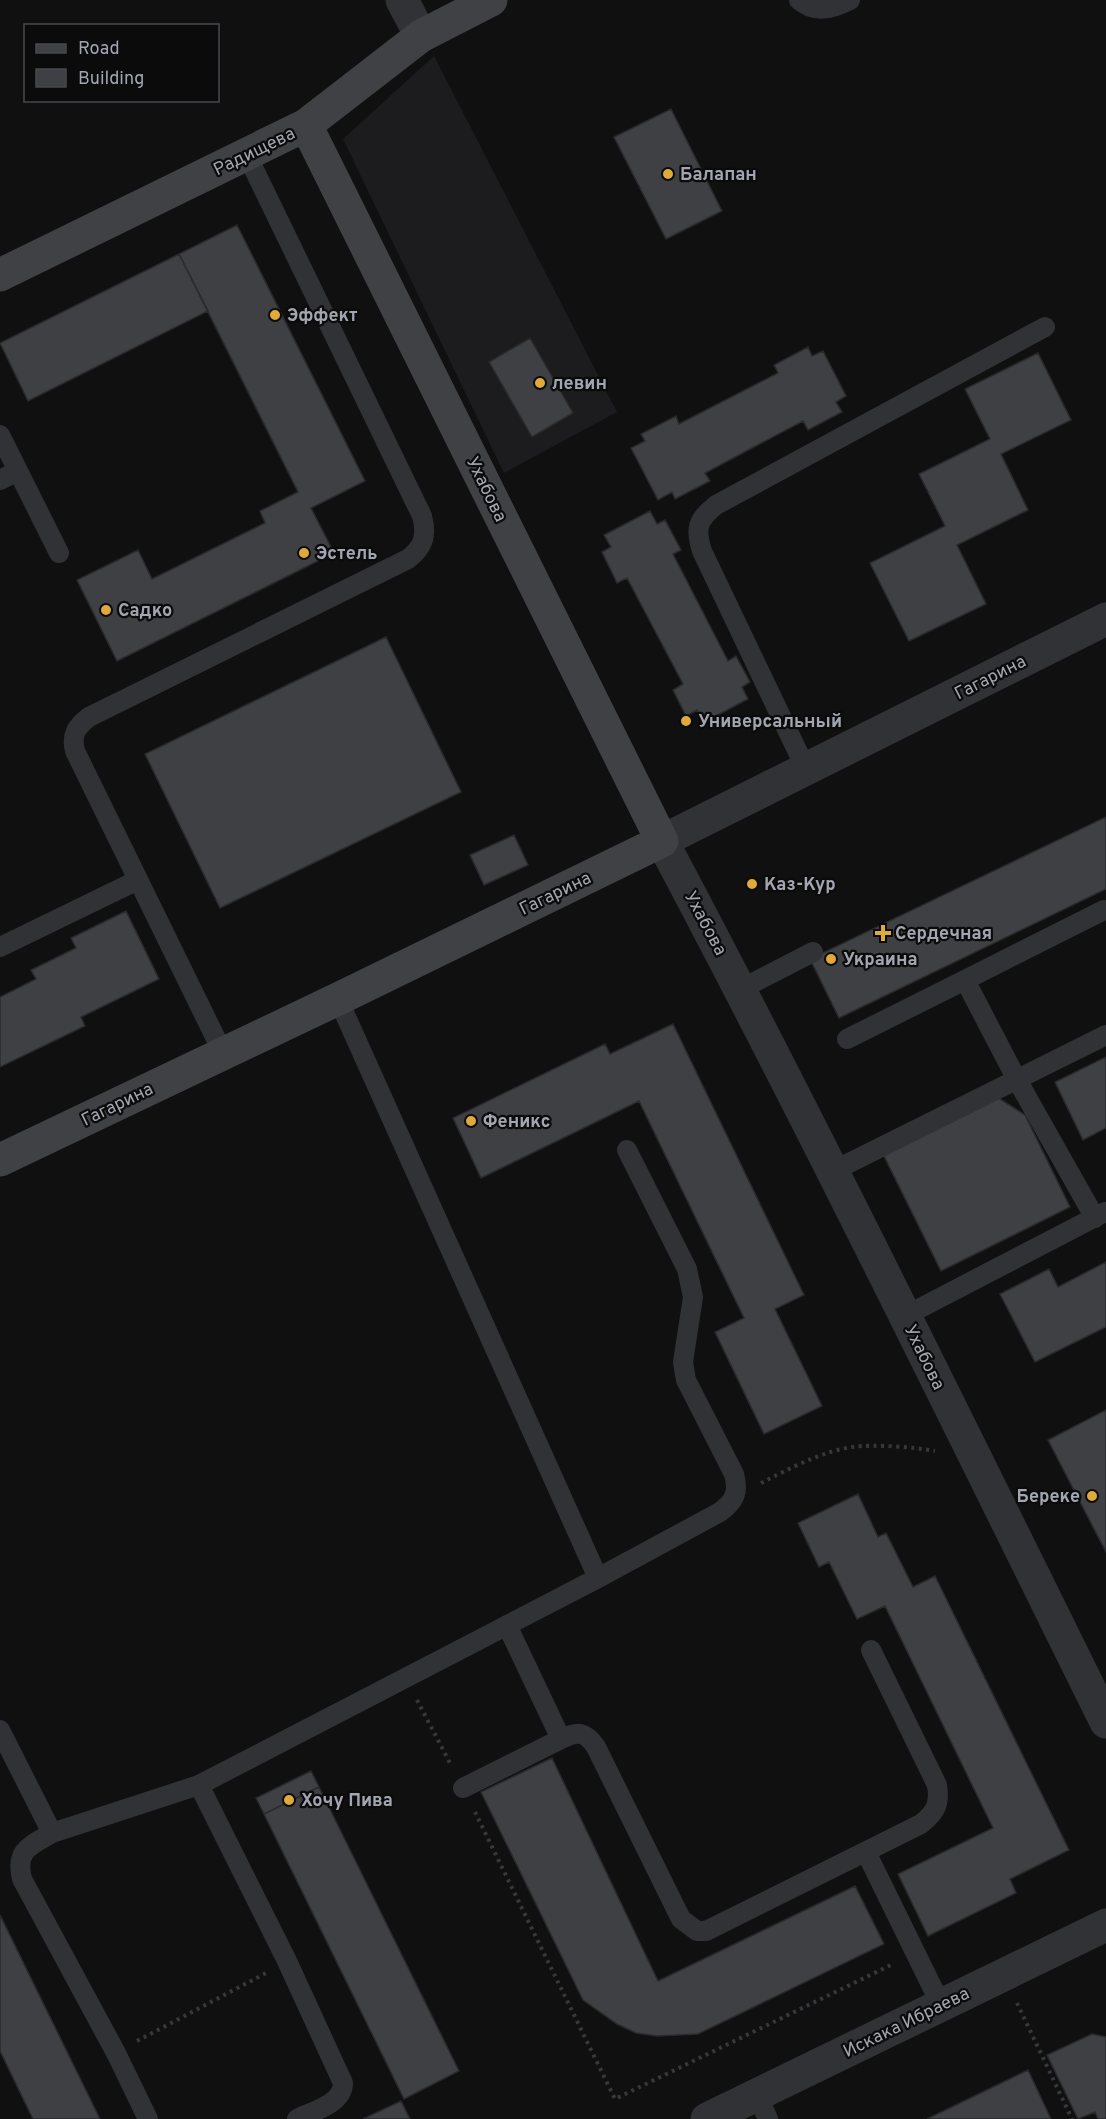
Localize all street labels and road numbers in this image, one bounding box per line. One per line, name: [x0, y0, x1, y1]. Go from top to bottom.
street label: Радищева: [210, 123, 299, 182]
street label: Ухабова: [460, 453, 511, 526]
street label: Гагарина: [951, 651, 1030, 706]
street label: Гагарина: [516, 867, 595, 922]
street label: Ухабова: [678, 887, 731, 960]
street label: Гагарина: [78, 1078, 157, 1133]
street label: Ухабова: [898, 1321, 949, 1394]
street label: Искака Ибраева: [840, 1983, 974, 2064]

